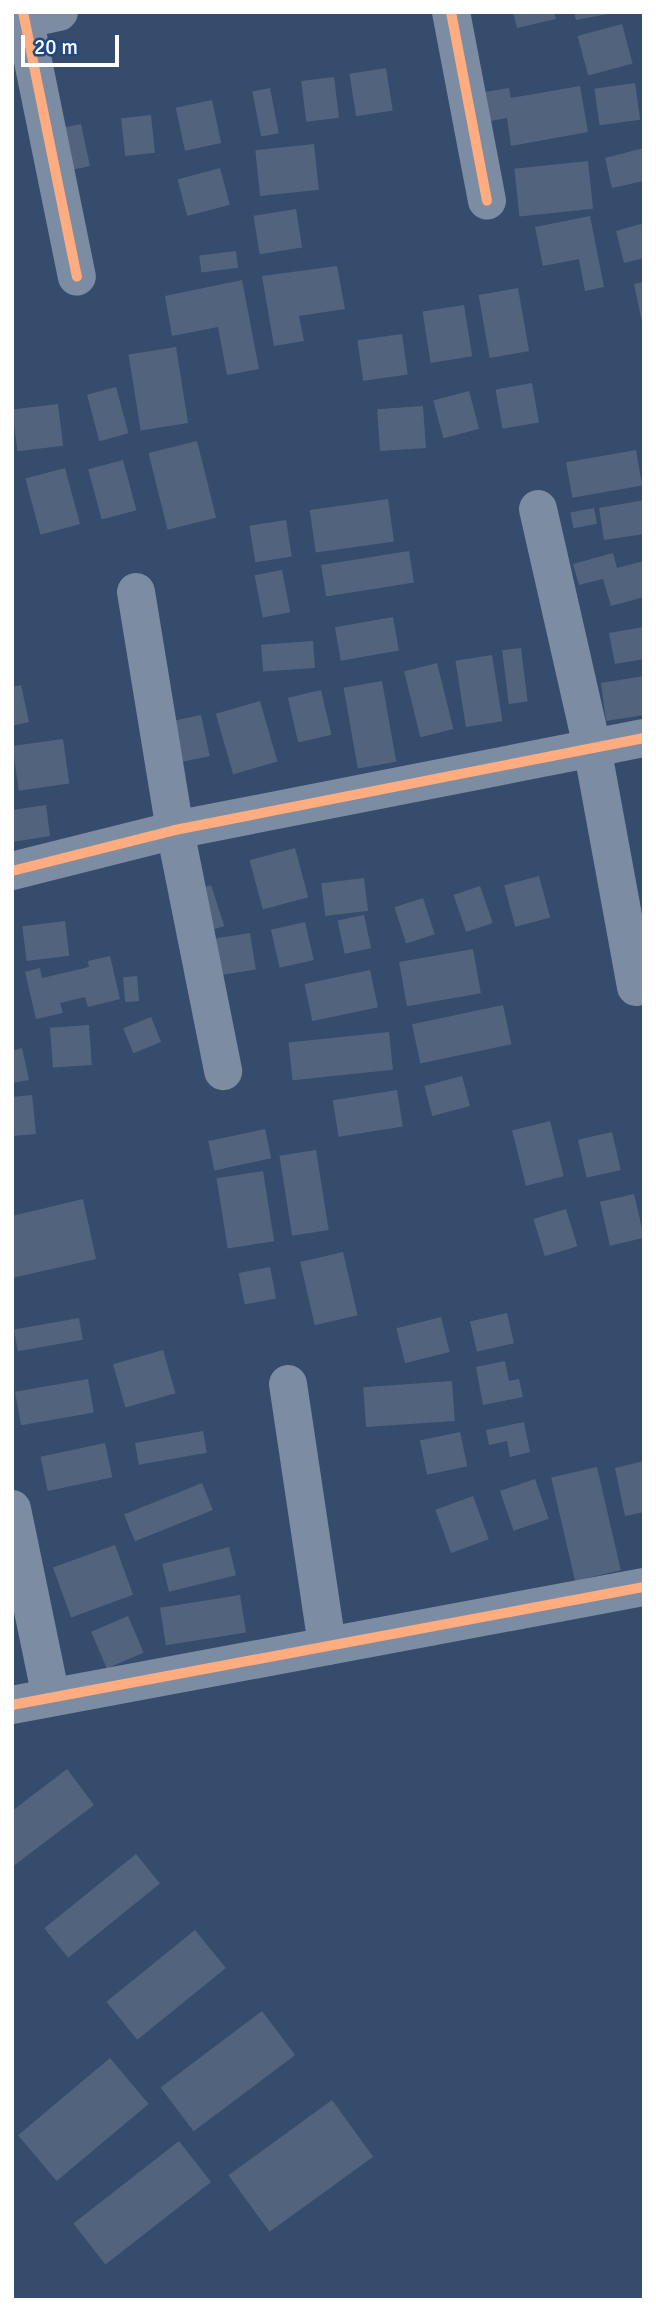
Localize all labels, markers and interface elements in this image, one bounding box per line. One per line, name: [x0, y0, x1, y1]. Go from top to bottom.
scale bar: [24, 21, 122, 65]
text: 20 m: [34, 34, 78, 60]

